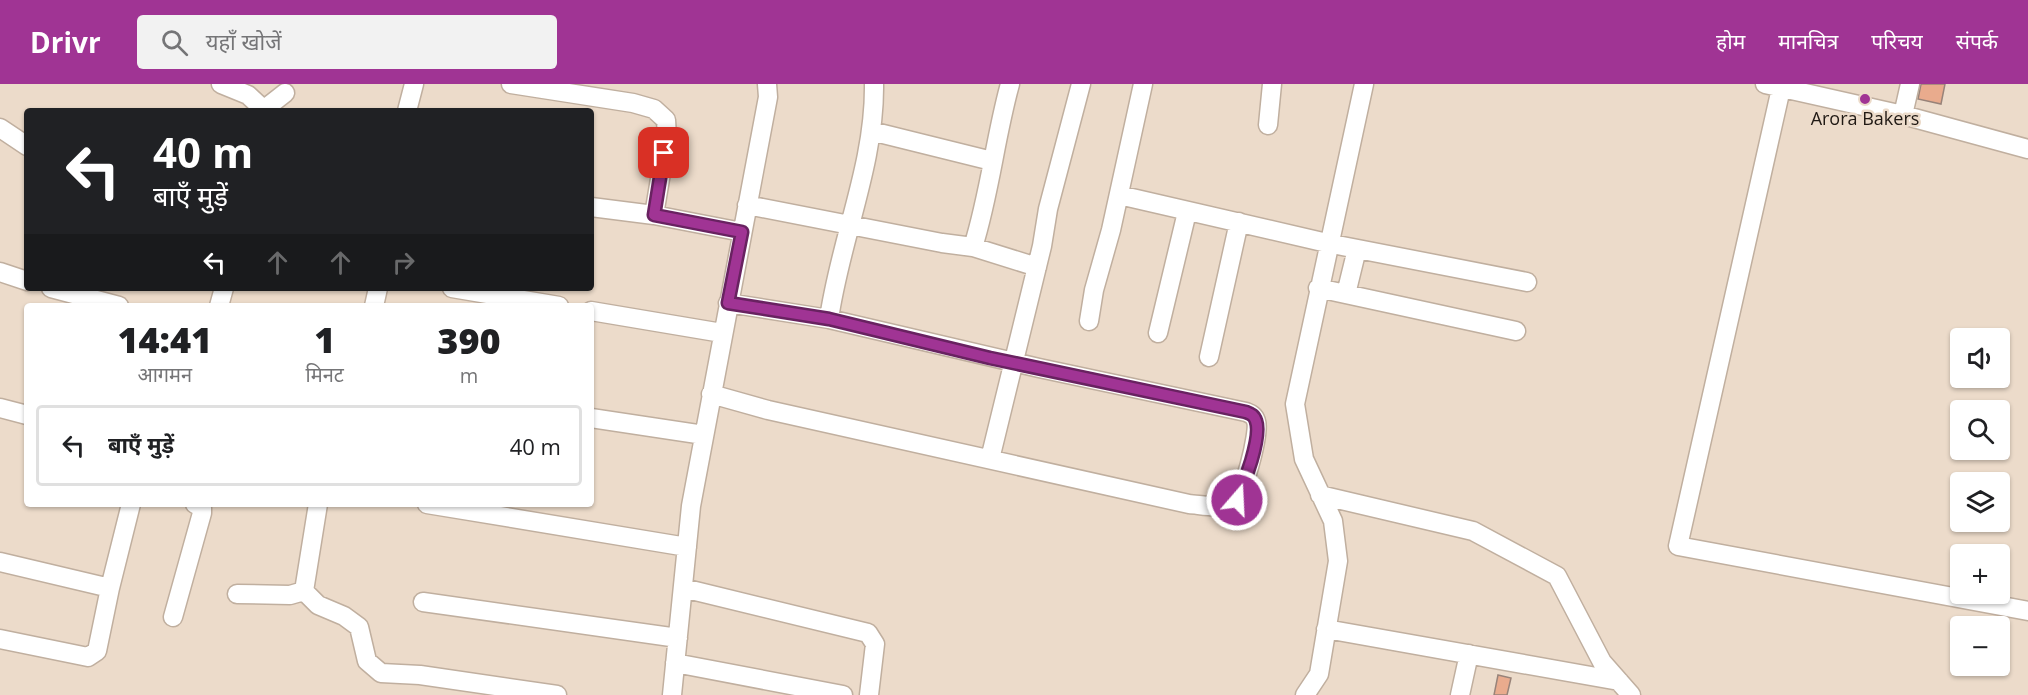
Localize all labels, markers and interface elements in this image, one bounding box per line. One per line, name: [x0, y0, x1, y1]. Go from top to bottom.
search box: [137, 15, 557, 69]
text: Drivr: [30, 23, 101, 61]
icon: search: [158, 26, 191, 59]
text: यहाँ खोजें: [206, 26, 282, 56]
text: होम: [1716, 27, 1745, 55]
text: मानचित्र: [1778, 27, 1838, 55]
text: परिचय: [1871, 27, 1923, 55]
text: संपर्क: [1956, 27, 1998, 55]
marker: Arora Bakers: [1858, 92, 1872, 106]
place label: Arora Bakers: [1811, 106, 1919, 130]
text: 40 m: [153, 123, 253, 180]
pin: [638, 127, 689, 178]
icon: left: [54, 132, 132, 210]
icon: arrive: [647, 136, 680, 169]
text: बाएँ मुड़ें: [153, 177, 228, 214]
icon: left: [198, 246, 231, 279]
icon: ahead: [261, 246, 294, 279]
icon: ahead: [324, 246, 357, 279]
icon: right: [387, 246, 420, 279]
text: 14:41: [117, 315, 212, 364]
text: 1: [314, 315, 335, 364]
text: 390: [437, 316, 501, 365]
map controls: [1950, 328, 2010, 676]
button: sound: [1950, 328, 2010, 388]
text: आगमन: [137, 361, 192, 388]
text: मिनट: [306, 361, 344, 388]
text: m: [460, 362, 478, 389]
button: search: [1950, 400, 2010, 460]
icon: left: [57, 429, 90, 462]
text: बाएँ मुड़ें: [108, 429, 174, 459]
text: 40 m: [510, 431, 561, 461]
position arrow: [1205, 468, 1269, 532]
button: layers: [1950, 472, 2010, 532]
button: +: [1950, 544, 2010, 604]
button: −: [1950, 616, 2010, 676]

